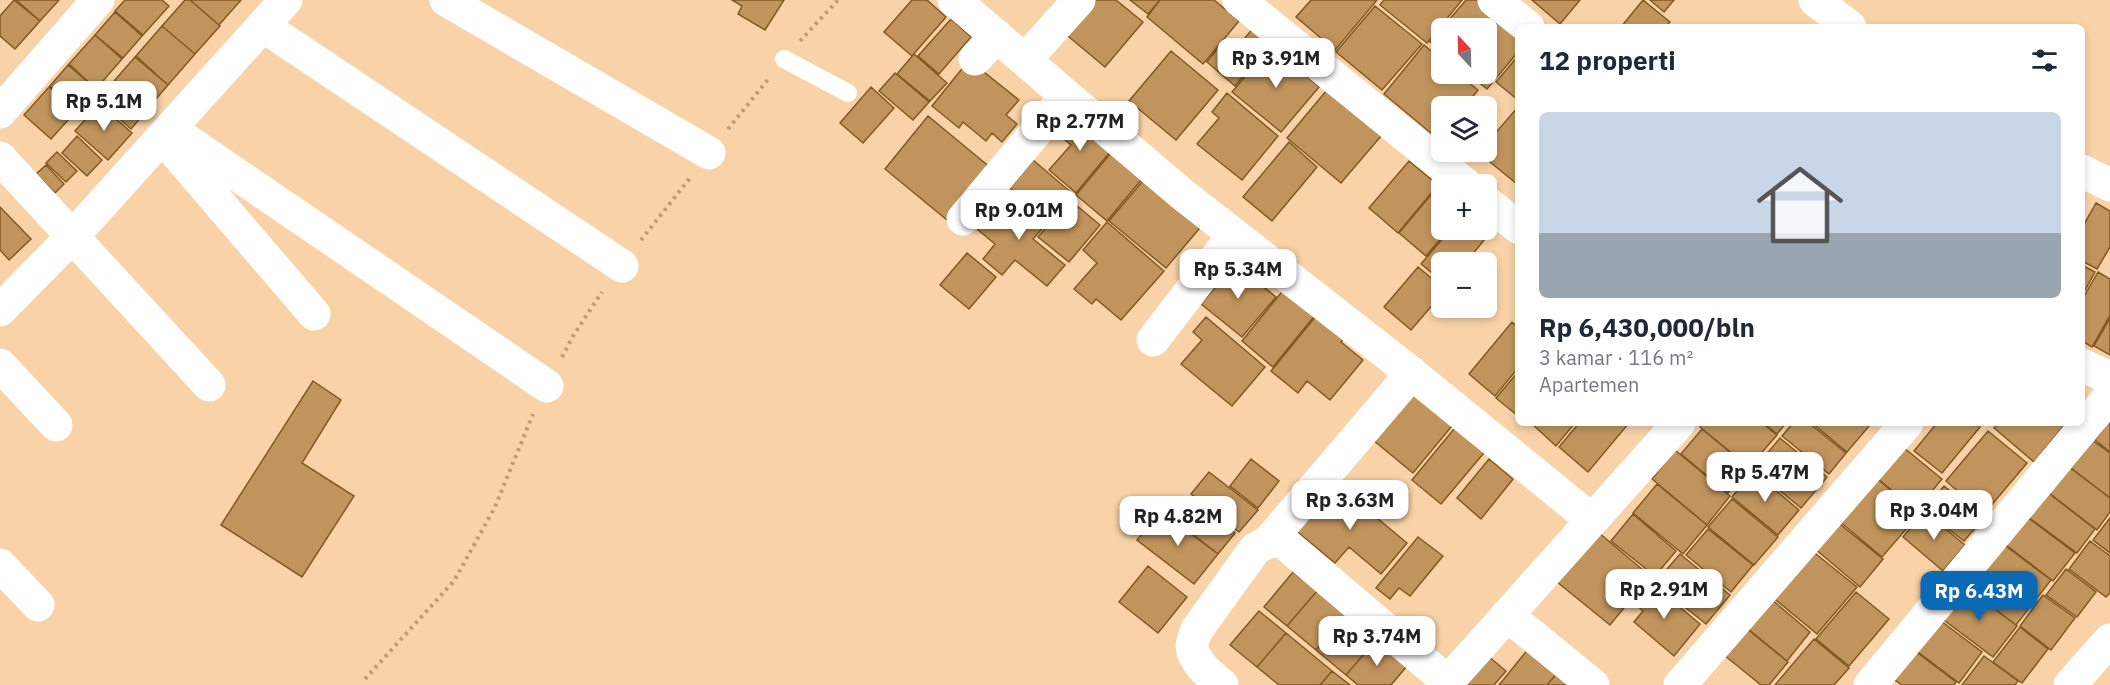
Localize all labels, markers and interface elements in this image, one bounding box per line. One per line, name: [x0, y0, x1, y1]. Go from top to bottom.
north arrow: [1431, 18, 1497, 84]
map controls: [1431, 18, 1497, 318]
pin: Rp 3.91M: [1214, 38, 1338, 89]
text: 12 properti: [1539, 43, 1676, 77]
text: Rp 3.91M: [1232, 44, 1320, 71]
icon: filters: [2028, 44, 2061, 77]
pin: Rp 5.1M: [49, 81, 159, 132]
text: Rp 5.1M: [66, 87, 142, 114]
button: layers: [1431, 96, 1497, 162]
pin: Rp 2.77M: [1018, 101, 1142, 152]
text: Rp 2.77M: [1036, 107, 1124, 134]
icon: home: [1746, 151, 1854, 259]
button: +: [1431, 174, 1497, 240]
pin: Rp 9.01M: [957, 190, 1081, 241]
text: Rp 9.01M: [975, 196, 1063, 223]
pin: Rp 5.34M: [1176, 249, 1300, 300]
button: −: [1431, 252, 1497, 318]
text: Rp 5.34M: [1194, 255, 1282, 282]
text: Rp 6,430,000/bln: [1539, 310, 1755, 344]
text: 3 kamar · 116 m²: [1539, 344, 1693, 371]
text: Apartemen: [1539, 371, 1639, 398]
pin: Rp 5.47M: [1703, 452, 1827, 503]
text: Rp 5.47M: [1721, 458, 1809, 485]
pin: Rp 3.63M: [1288, 480, 1412, 531]
text: Rp 3.63M: [1306, 486, 1394, 513]
pin: Rp 3.04M: [1872, 490, 1996, 541]
pin: Rp 4.82M: [1116, 496, 1240, 547]
text: Rp 3.04M: [1890, 496, 1978, 523]
text: Rp 4.82M: [1134, 502, 1222, 529]
pin: Rp 2.91M: [1602, 569, 1726, 620]
pin: Rp 6.43M: [1917, 571, 2041, 622]
text: Rp 2.91M: [1620, 575, 1708, 602]
text: Rp 6.43M: [1935, 577, 2023, 604]
pin: Rp 3.74M: [1315, 616, 1439, 667]
text: Rp 3.74M: [1333, 622, 1421, 649]

